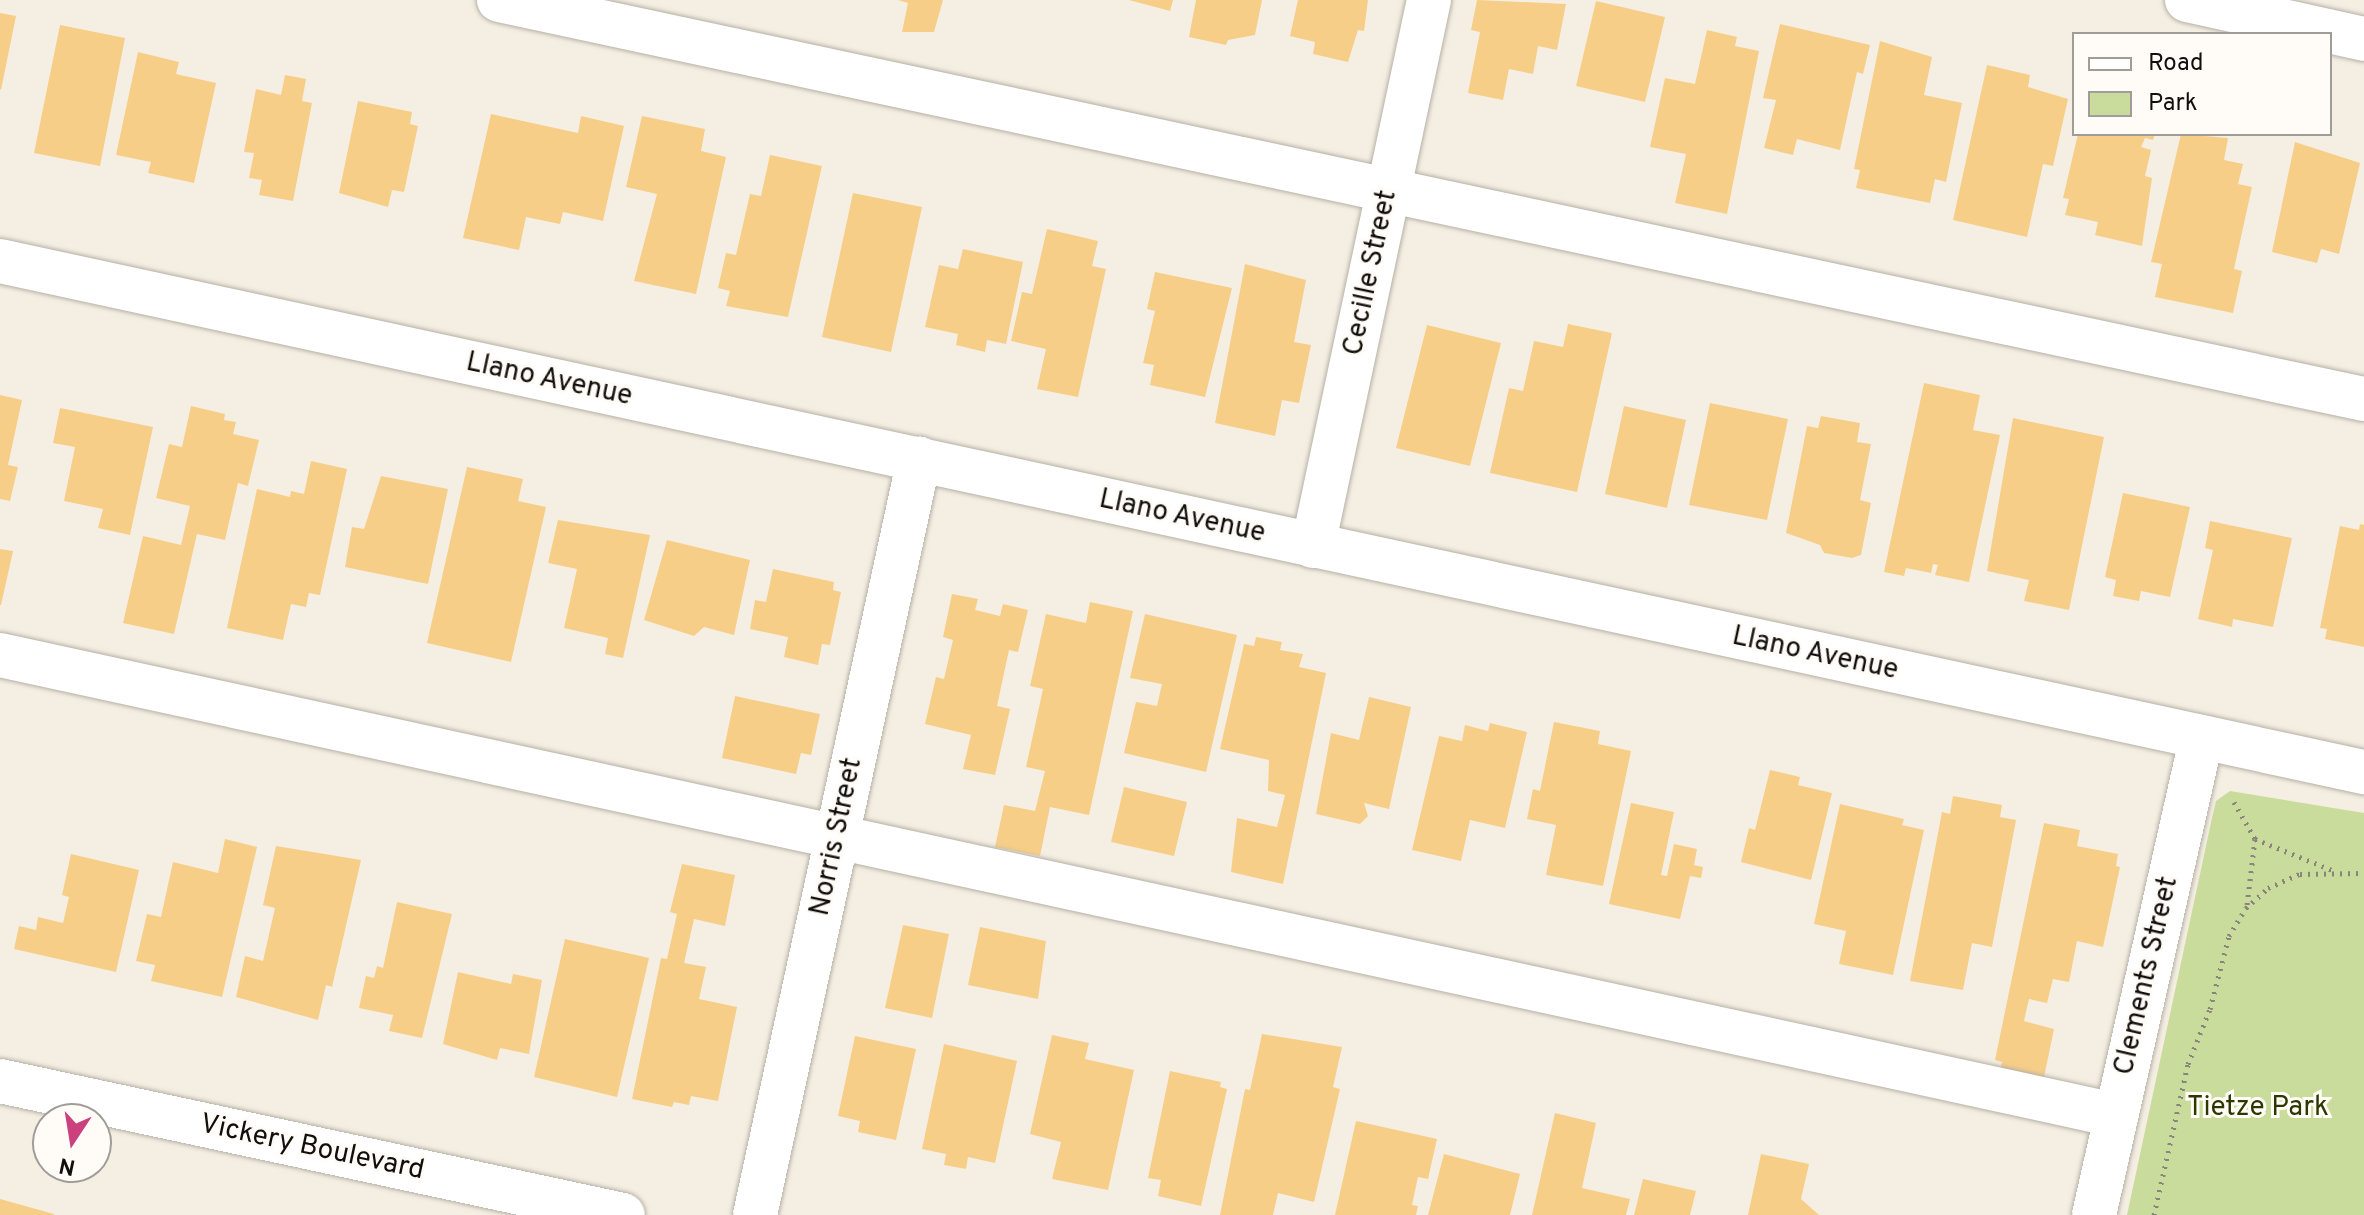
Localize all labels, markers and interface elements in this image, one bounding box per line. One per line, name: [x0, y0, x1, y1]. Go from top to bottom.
legend: [2072, 32, 2332, 136]
text: Road: [2148, 49, 2204, 79]
text: Park: [2148, 89, 2198, 119]
street label: Cecille Street: [1337, 187, 1405, 359]
street label: Llano Avenue: [462, 346, 636, 414]
street label: Llano Avenue: [1095, 483, 1269, 551]
street label: Llano Avenue: [1728, 620, 1902, 688]
street label: Norris Street: [804, 755, 870, 919]
street label: Clements Street: [2108, 873, 2186, 1079]
park label: Tietze Park: [2187, 1091, 2329, 1125]
north arrow: [32, 1103, 112, 1183]
street label: Vickery Boulevard: [197, 1108, 427, 1188]
text: N: [57, 1150, 78, 1180]

